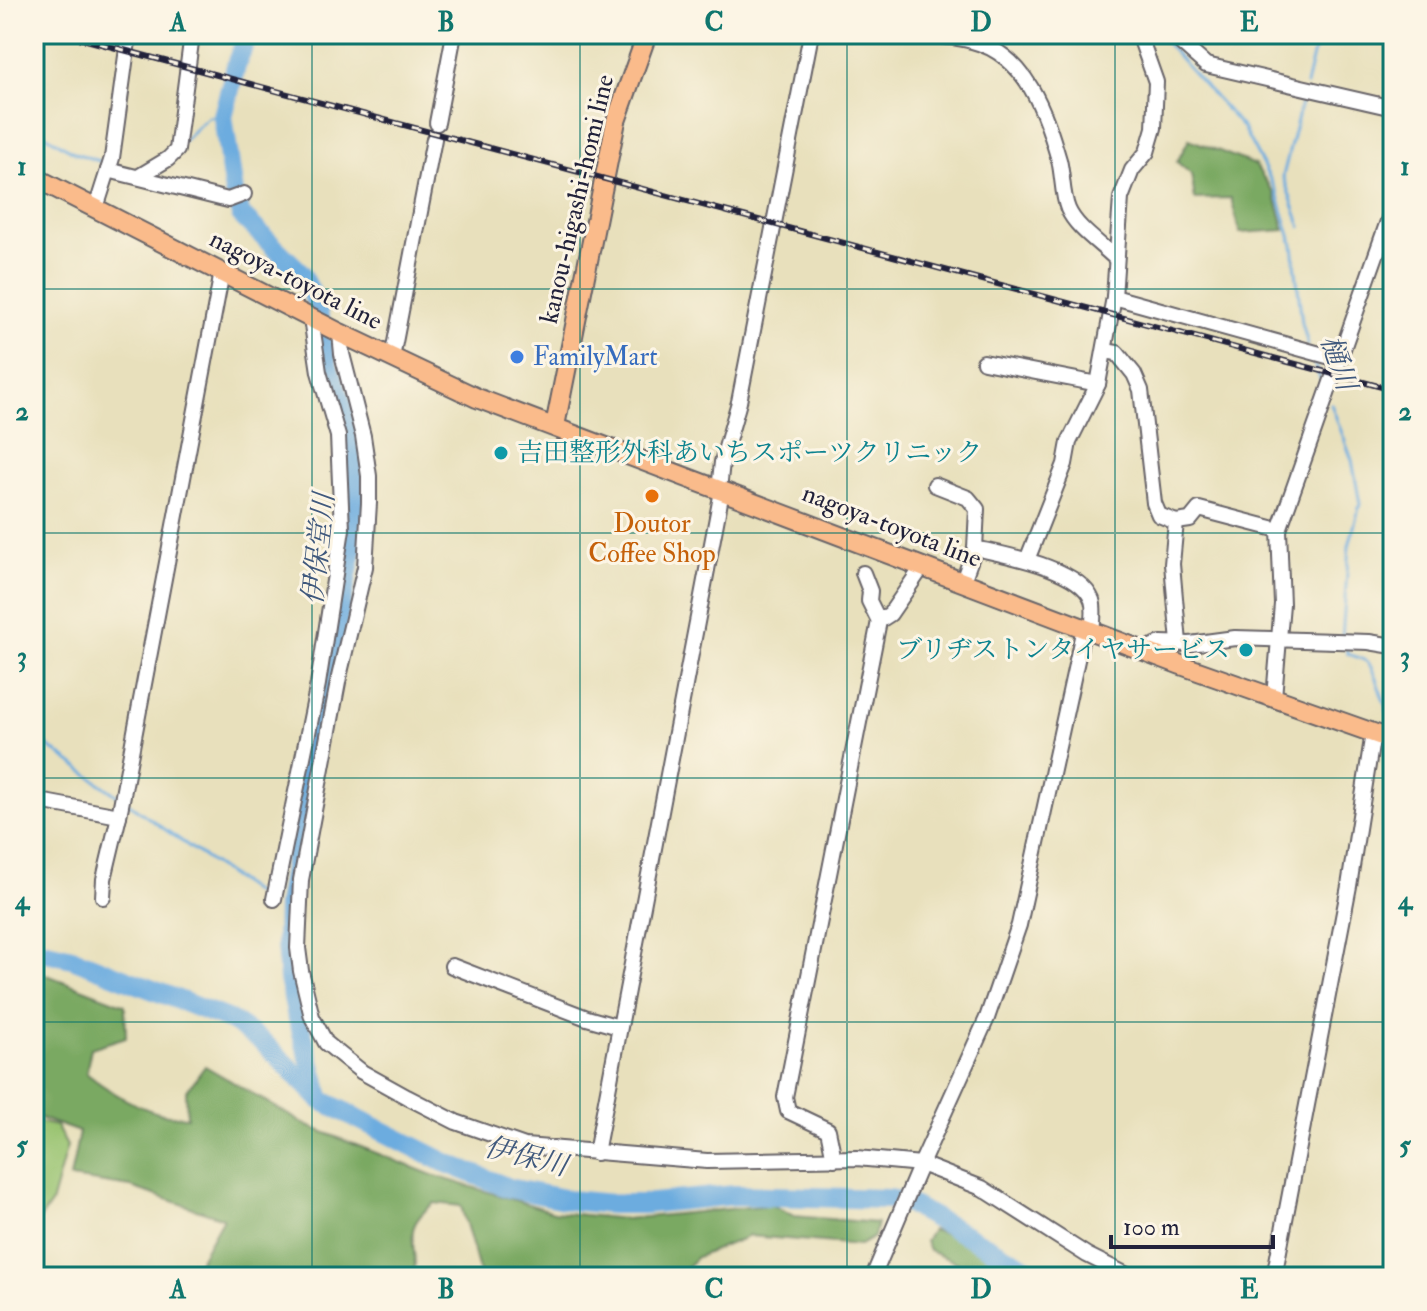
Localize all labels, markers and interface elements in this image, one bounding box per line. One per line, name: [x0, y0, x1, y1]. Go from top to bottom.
text: A: [169, 7, 187, 39]
text: B: [437, 7, 455, 39]
text: C: [704, 7, 724, 39]
text: D: [970, 7, 992, 39]
text: E: [1240, 7, 1259, 39]
street label: kanou-higashi-homi line: [533, 71, 621, 326]
text: 1: [17, 151, 27, 183]
text: 1: [1400, 151, 1410, 183]
street label: nagoya-toyota line: [204, 223, 388, 337]
water label: 樋川: [1312, 331, 1365, 398]
place label: FamilyMart: [533, 341, 658, 373]
marker: FamilyMart: [508, 348, 526, 366]
text: 2: [15, 396, 29, 428]
text: 2: [1398, 396, 1412, 428]
place label: 吉田整形外科あいちスポーツクリニック: [517, 437, 982, 469]
marker: 吉田整形外科あいちスポーツクリニック: [492, 444, 510, 462]
street label: nagoya-toyota line: [798, 477, 986, 575]
marker: Doutor Coffee Shop: [643, 487, 661, 505]
water label: 伊保堂川: [296, 489, 343, 607]
place label: Doutor Coffee Shop: [588, 508, 716, 571]
place label: ブリヂストンタイヤサービス: [896, 634, 1230, 666]
text: 3: [17, 641, 27, 673]
marker: ブリヂストンタイヤサービス: [1237, 641, 1255, 659]
text: 3: [1400, 641, 1410, 673]
text: 4: [14, 885, 31, 917]
text: 4: [1397, 885, 1414, 917]
text: 5: [16, 1130, 28, 1162]
water label: 伊保川: [481, 1130, 574, 1185]
text: 5: [1399, 1130, 1411, 1162]
scale bar: [1111, 1199, 1273, 1249]
text: 100 m: [1123, 1212, 1180, 1243]
text: A: [169, 1274, 187, 1306]
text: B: [437, 1274, 455, 1306]
text: C: [704, 1274, 724, 1306]
text: D: [970, 1274, 992, 1306]
text: E: [1240, 1274, 1259, 1306]

